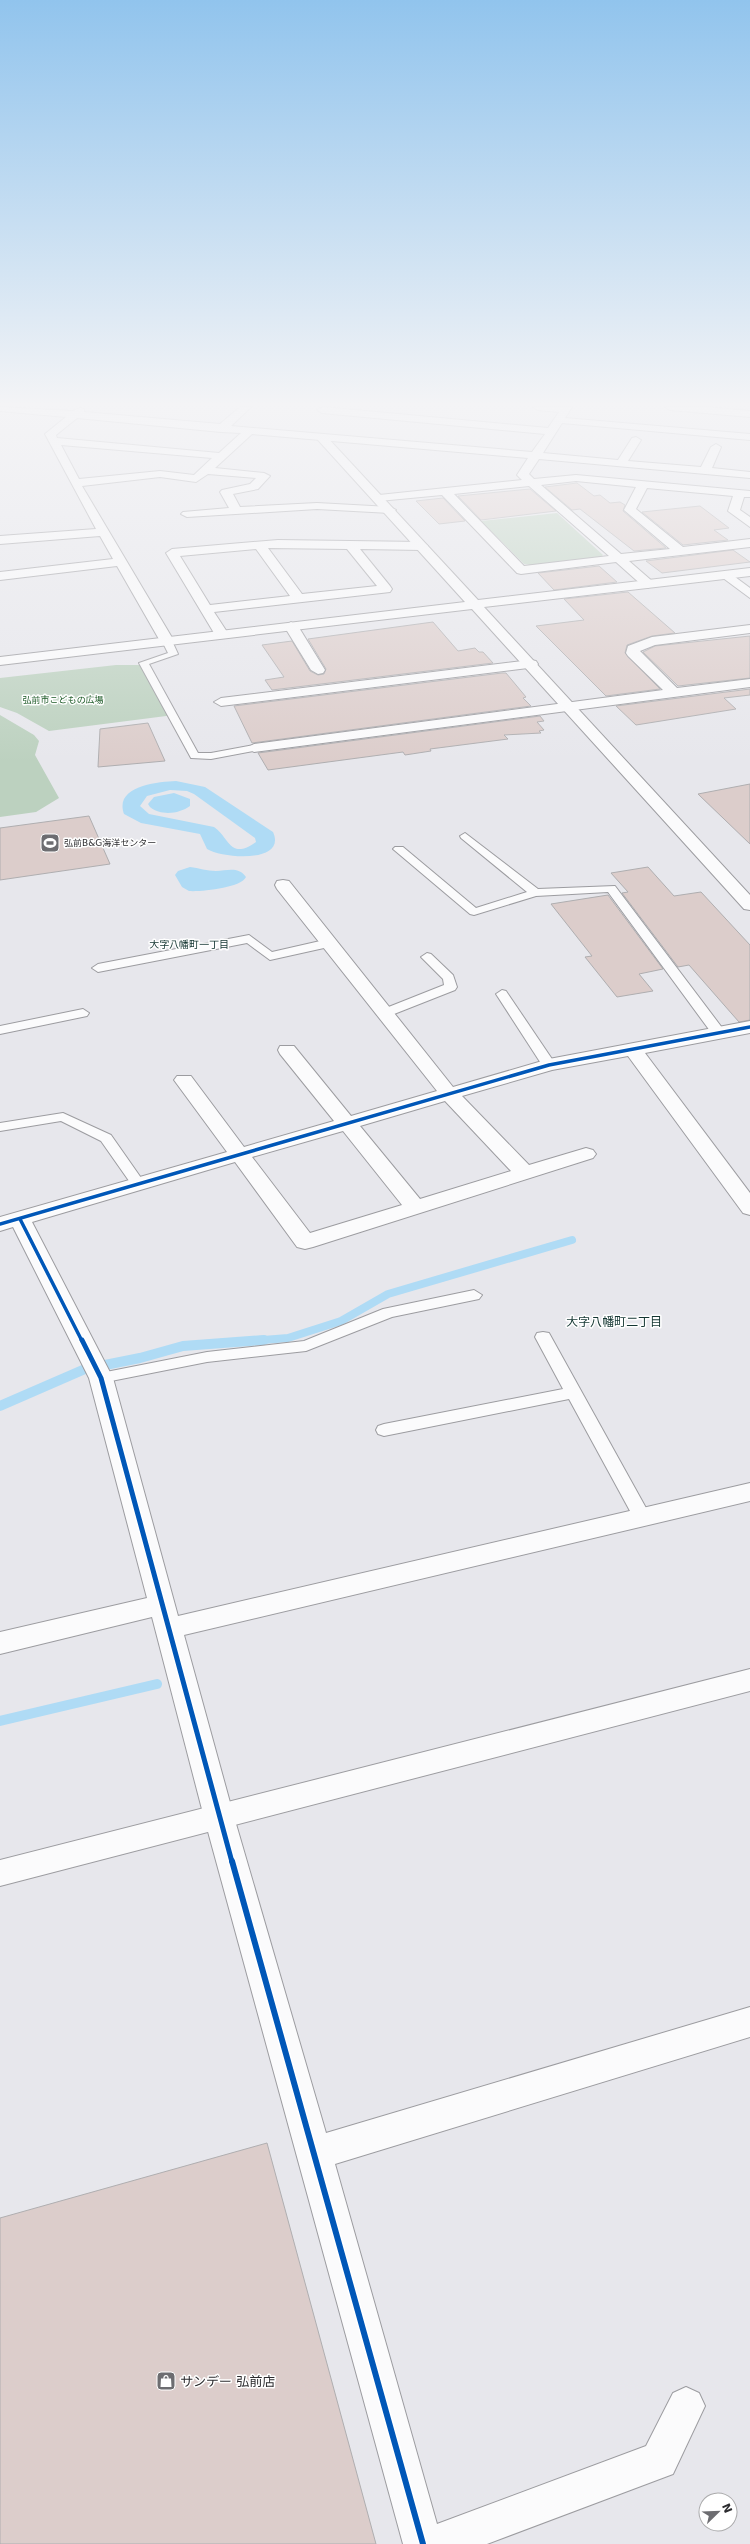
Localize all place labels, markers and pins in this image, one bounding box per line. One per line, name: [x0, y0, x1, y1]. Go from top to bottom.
sports icon: 弘前B&G海洋センター: [39, 832, 61, 854]
place label: 弘前B&G海洋センター: [64, 838, 156, 848]
shop icon: サンデー 弘前店: [155, 2370, 177, 2392]
place label: サンデー 弘前店: [180, 2374, 275, 2389]

